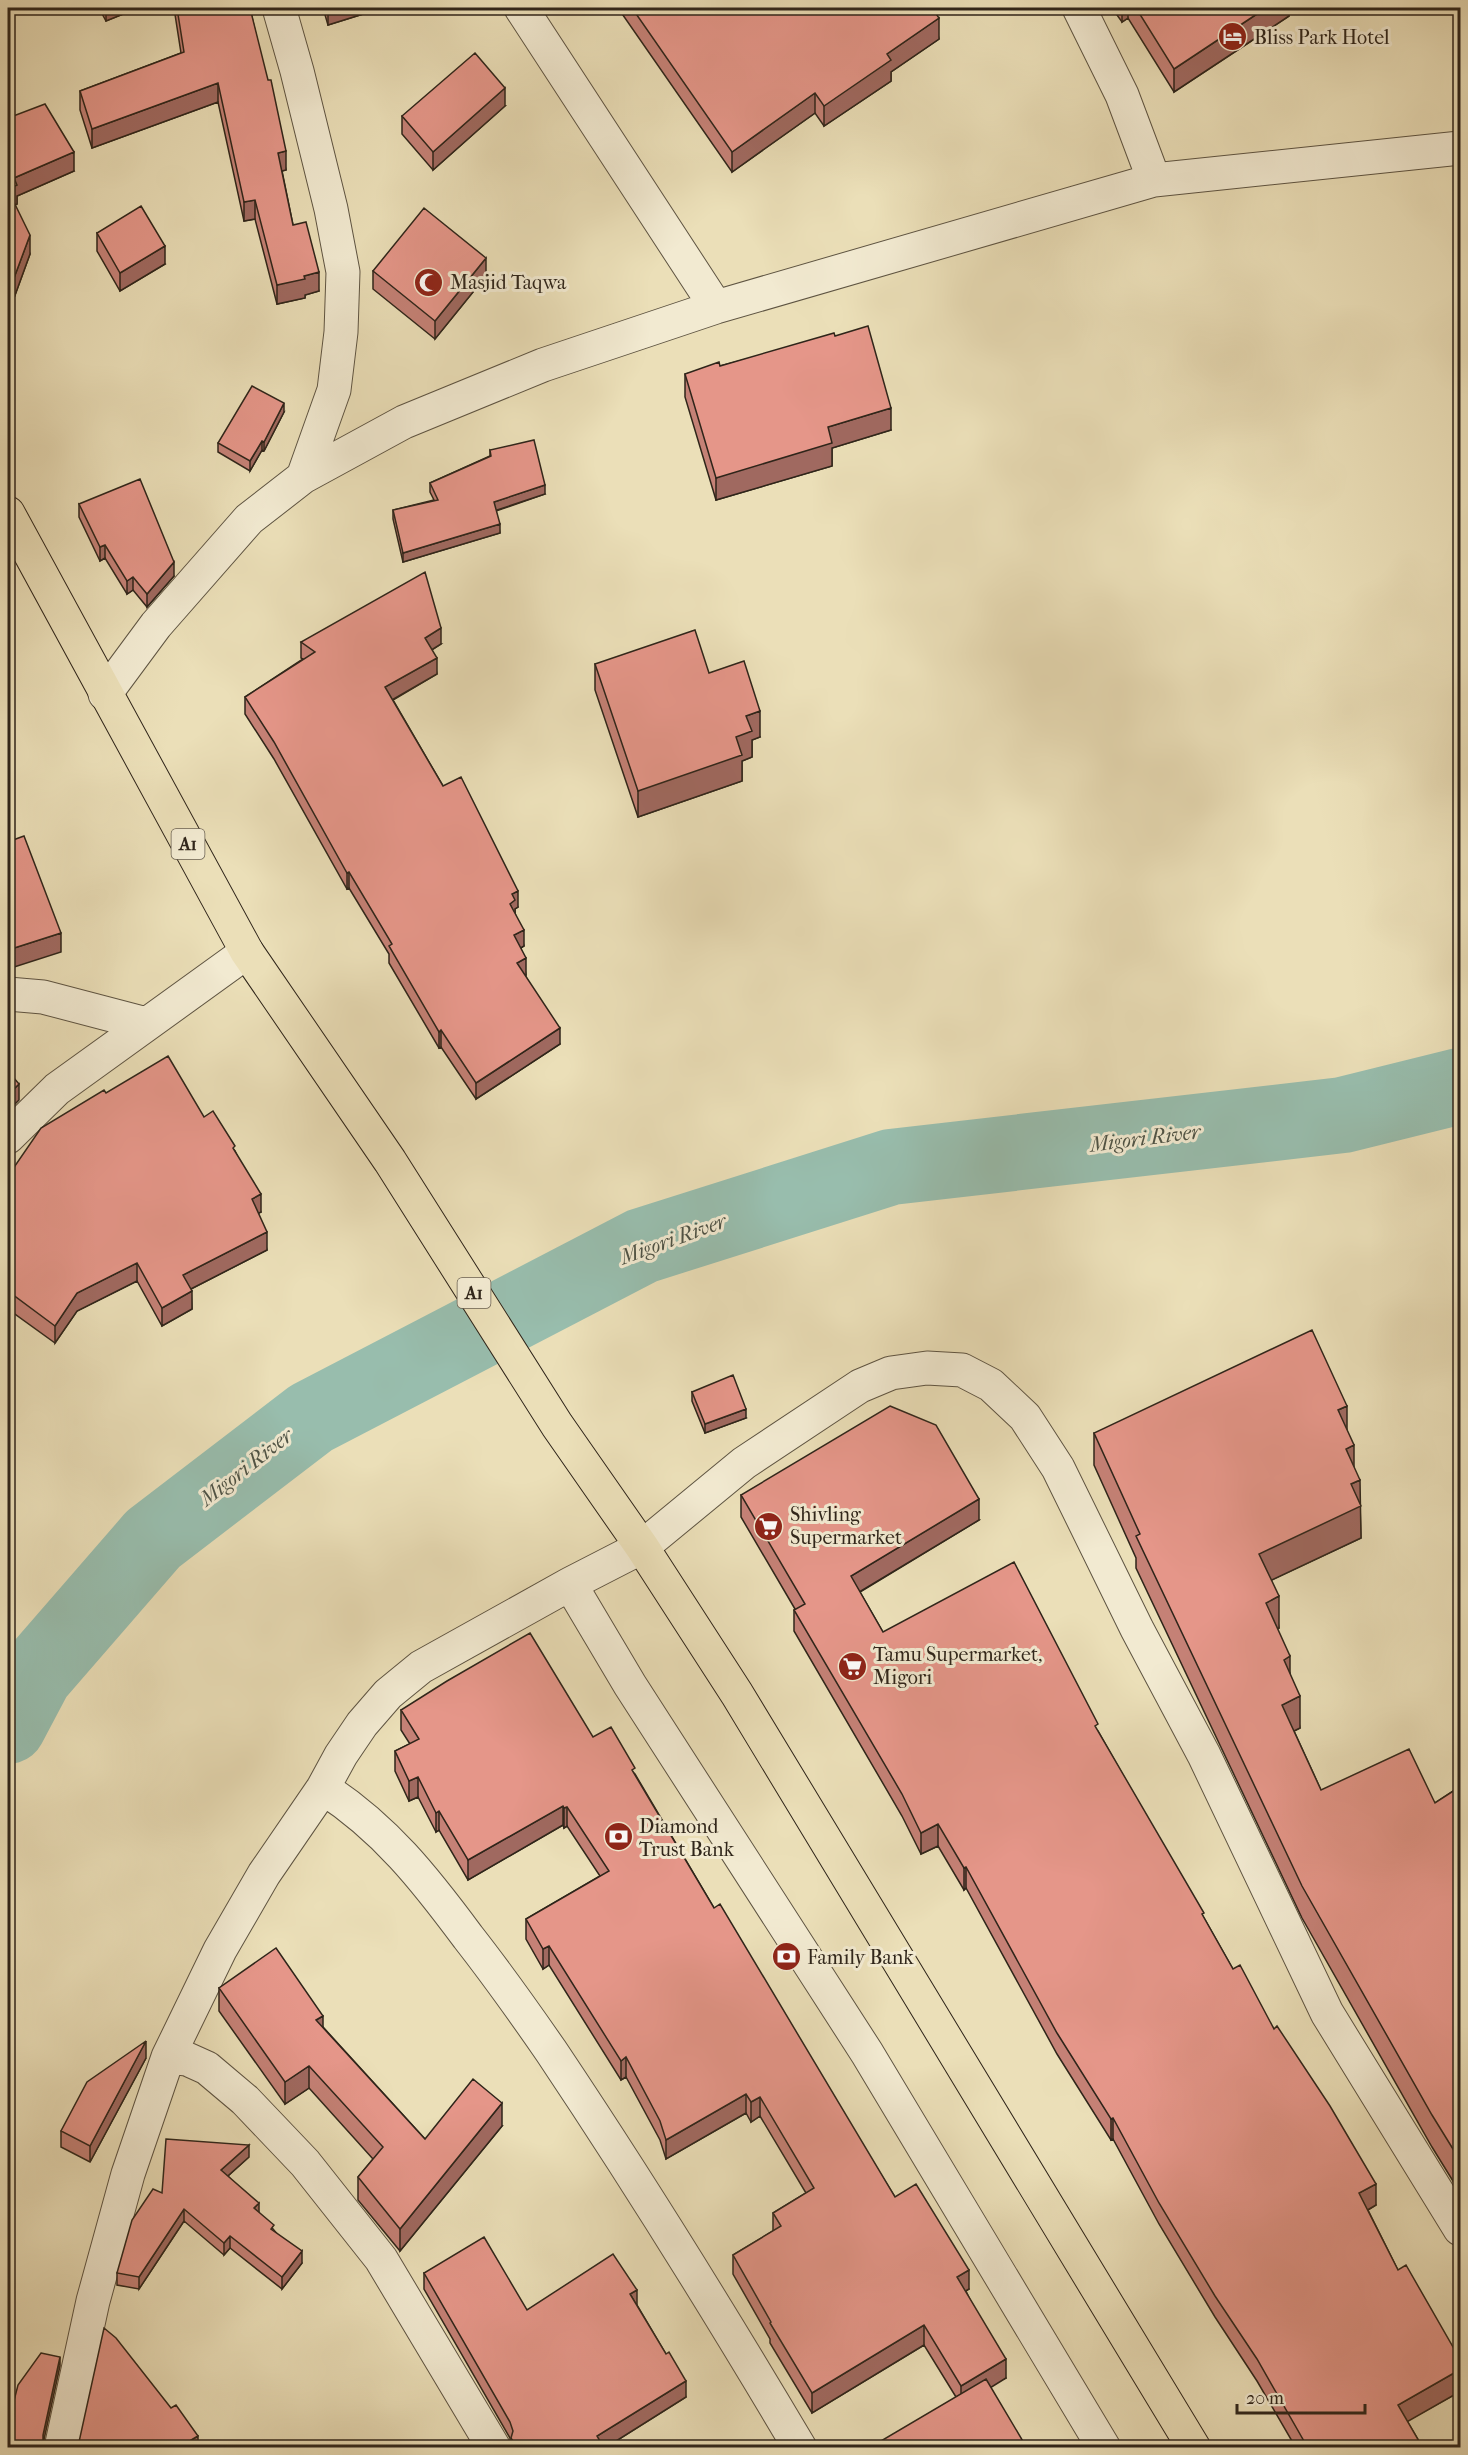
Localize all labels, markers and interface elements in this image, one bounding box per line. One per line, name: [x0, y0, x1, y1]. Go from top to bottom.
hotel icon: Bliss Park Hotel: [1217, 21, 1249, 53]
place label: Bliss Park Hotel: [1254, 26, 1390, 49]
mosque icon: Masjid Taqwa: [413, 266, 445, 298]
place label: Masjid Taqwa: [450, 271, 567, 294]
road number: A1: [172, 829, 204, 859]
water label: Migori River: [1086, 1119, 1203, 1157]
water label: Migori River: [615, 1208, 731, 1270]
road number: A1: [458, 1278, 490, 1308]
water label: Migori River: [193, 1422, 299, 1512]
place label: Shivling Supermarket: [790, 1503, 902, 1549]
supermarket icon: Shivling Supermarket: [753, 1510, 785, 1542]
place label: Tamu Supermarket, Migori: [873, 1643, 1042, 1689]
supermarket icon: Tamu Supermarket, Migori: [836, 1650, 868, 1682]
place label: Diamond Trust Bank: [639, 1815, 735, 1861]
bank icon: Diamond Trust Bank: [602, 1821, 634, 1853]
bank icon: Family Bank: [770, 1941, 802, 1973]
place label: Family Bank: [807, 1946, 914, 1969]
scale bar: [1237, 2377, 1364, 2415]
text: 20 m: [1246, 2388, 1284, 2409]

